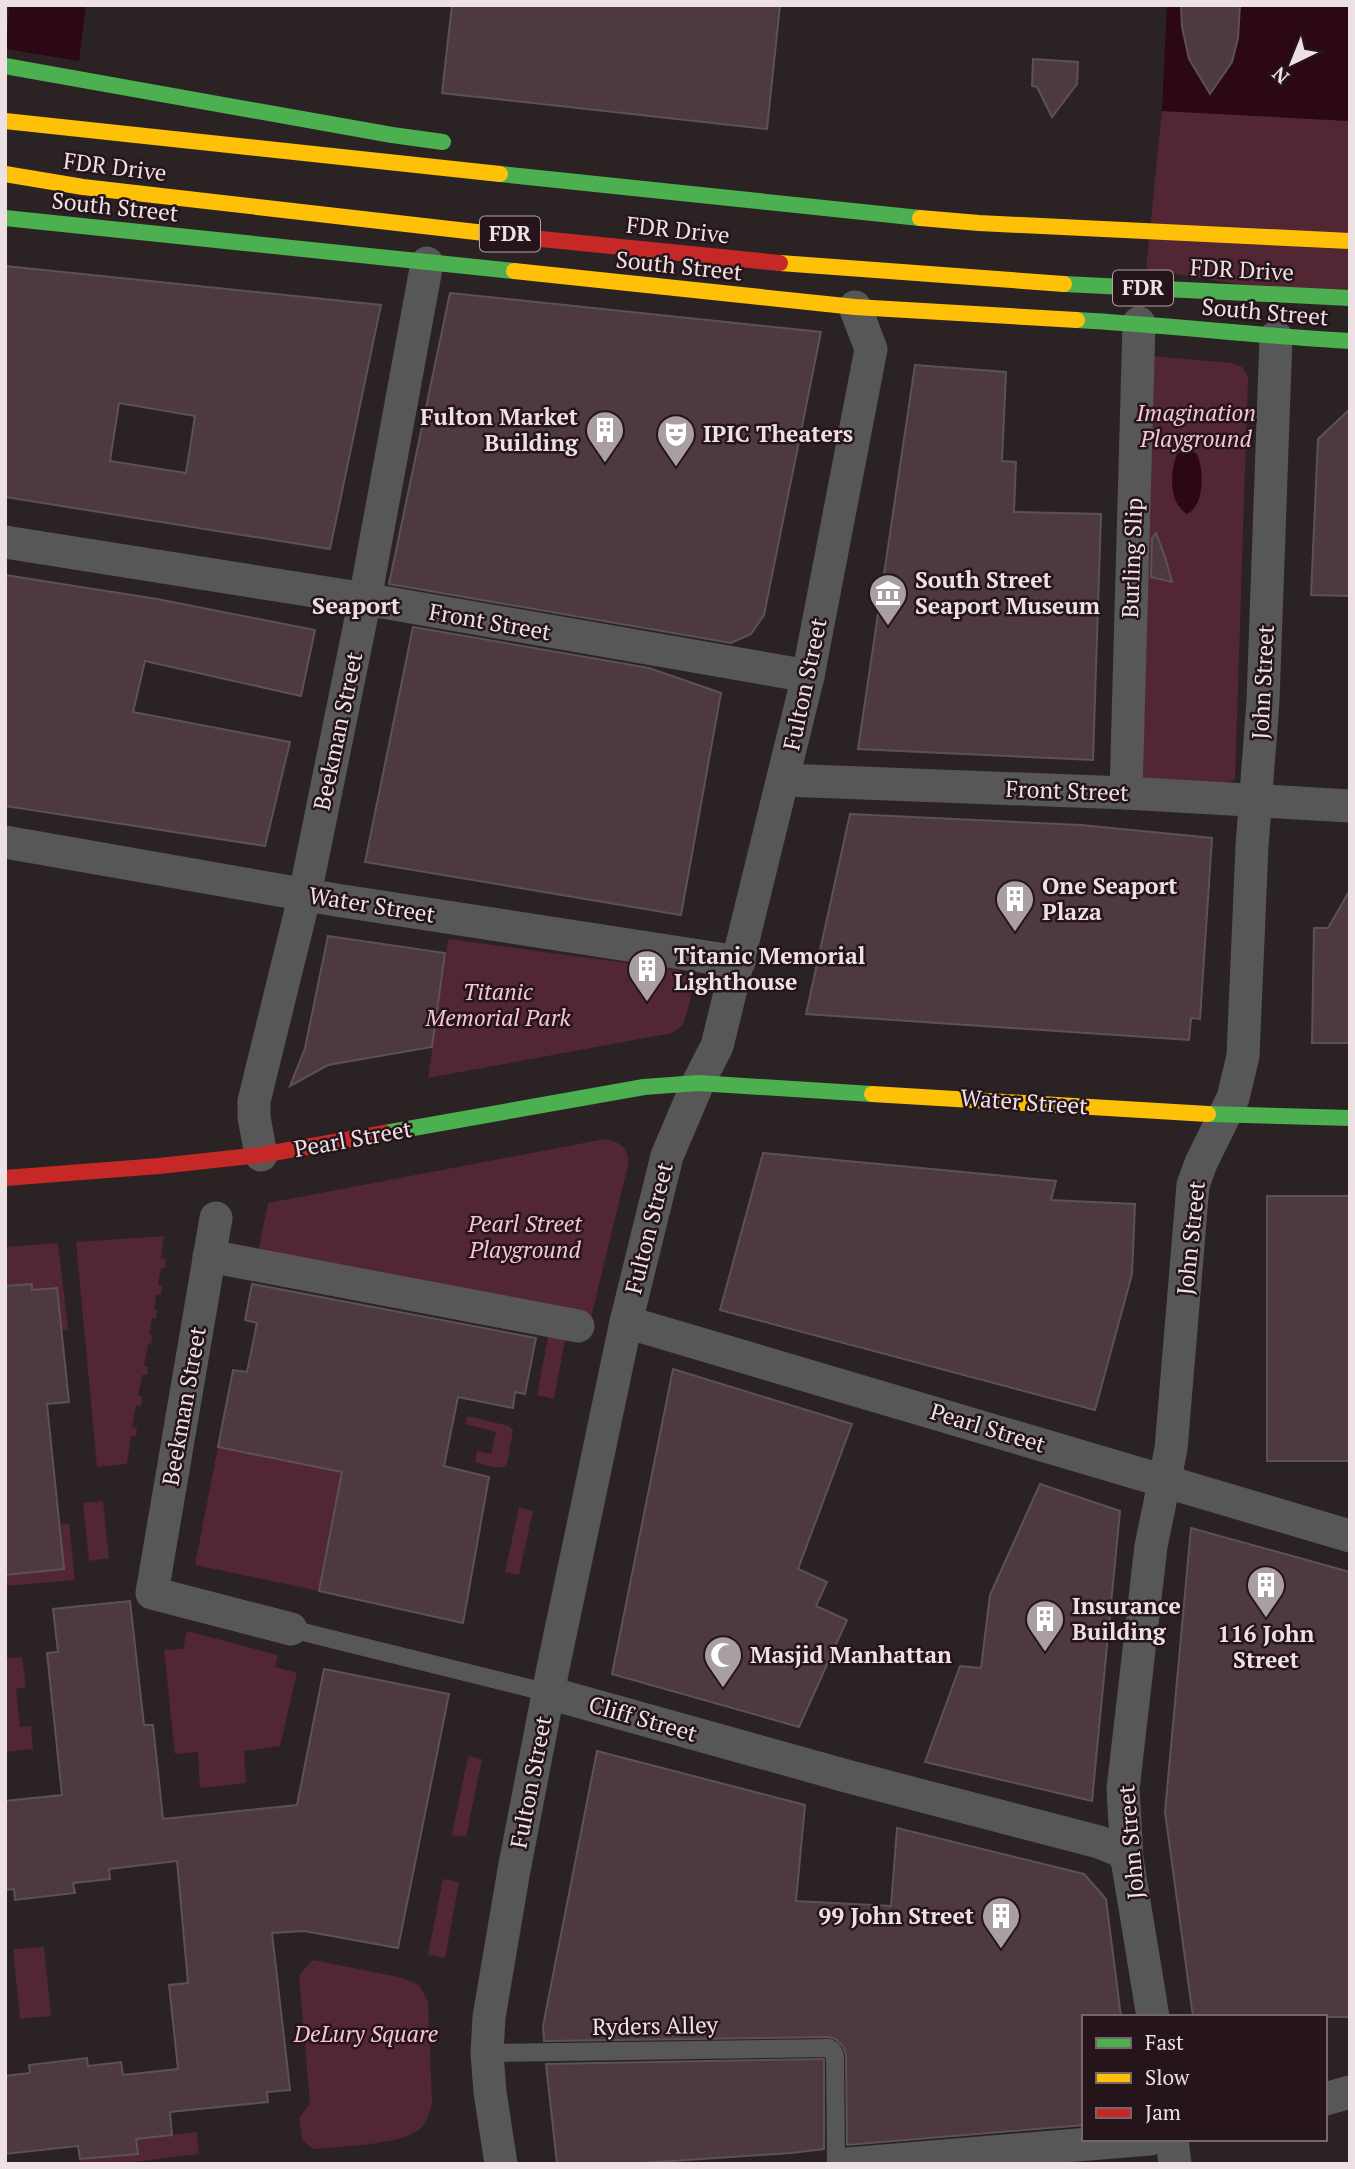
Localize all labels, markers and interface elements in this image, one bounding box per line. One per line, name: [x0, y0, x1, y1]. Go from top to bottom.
north arrow: [1257, 28, 1327, 98]
text: N: [1266, 61, 1294, 90]
street label: FDR Drive: [62, 145, 169, 188]
street label: South Street: [50, 184, 180, 229]
street label: FDR Drive: [625, 209, 731, 250]
road number: FDR: [480, 216, 540, 252]
street label: South Street: [614, 243, 744, 288]
street label: FDR Drive: [1189, 251, 1295, 288]
road number: FDR: [1113, 270, 1173, 306]
street label: South Street: [1200, 291, 1330, 333]
park label: Imagination Playground: [1135, 397, 1256, 454]
place label: Fulton Market Building: [420, 401, 579, 458]
building icon: Fulton Market Building: [584, 409, 626, 464]
theatre icon: IPIC Theaters: [655, 413, 697, 468]
place label: IPIC Theaters: [703, 418, 853, 449]
street label: Burling Slip: [1114, 497, 1149, 619]
place label: South Street Seaport Museum: [915, 564, 1100, 621]
museum icon: South Street Seaport Museum: [867, 572, 909, 627]
district label: Seaport: [312, 589, 401, 621]
street label: Front Street: [427, 596, 554, 648]
street label: Fulton Street: [775, 614, 834, 753]
street label: John Street: [1244, 623, 1281, 740]
street label: Beekman Street: [306, 648, 370, 813]
street label: Front Street: [1005, 773, 1130, 808]
place label: One Seaport Plaza: [1042, 870, 1177, 927]
building icon: One Seaport Plaza: [994, 878, 1036, 933]
street label: Water Street: [307, 879, 438, 930]
place label: Titanic Memorial Lighthouse: [674, 940, 866, 997]
building icon: Titanic Memorial Lighthouse: [626, 948, 668, 1003]
park label: Titanic Memorial Park: [424, 976, 572, 1033]
street label: Water Street: [959, 1082, 1089, 1121]
street label: Pearl Street: [292, 1113, 415, 1164]
street label: Fulton Street: [617, 1158, 680, 1297]
street label: John Street: [1169, 1179, 1212, 1297]
park label: Pearl Street Playground: [467, 1208, 583, 1265]
street label: Beekman Street: [154, 1323, 213, 1488]
street label: Pearl Street: [927, 1395, 1050, 1460]
building icon: 116 John Street: [1245, 1564, 1287, 1619]
place label: Insurance Building: [1072, 1590, 1181, 1647]
building icon: Insurance Building: [1024, 1598, 1066, 1653]
place label: 116 John Street: [1218, 1618, 1315, 1675]
mosque icon: Masjid Manhattan: [702, 1634, 744, 1689]
place label: Masjid Manhattan: [750, 1639, 952, 1670]
street label: Cliff Street: [585, 1688, 701, 1749]
street label: Fulton Street: [502, 1712, 559, 1851]
street label: John Street: [1110, 1783, 1151, 1901]
building icon: 99 John Street: [980, 1895, 1022, 1950]
place label: 99 John Street: [818, 1900, 974, 1931]
street label: Ryders Alley: [592, 2009, 719, 2042]
legend: [1082, 2015, 1327, 2141]
park label: DeLury Square: [293, 2018, 438, 2049]
text: Fast: [1145, 2028, 1184, 2056]
text: Slow: [1145, 2063, 1190, 2091]
text: Jam: [1145, 2098, 1181, 2126]

